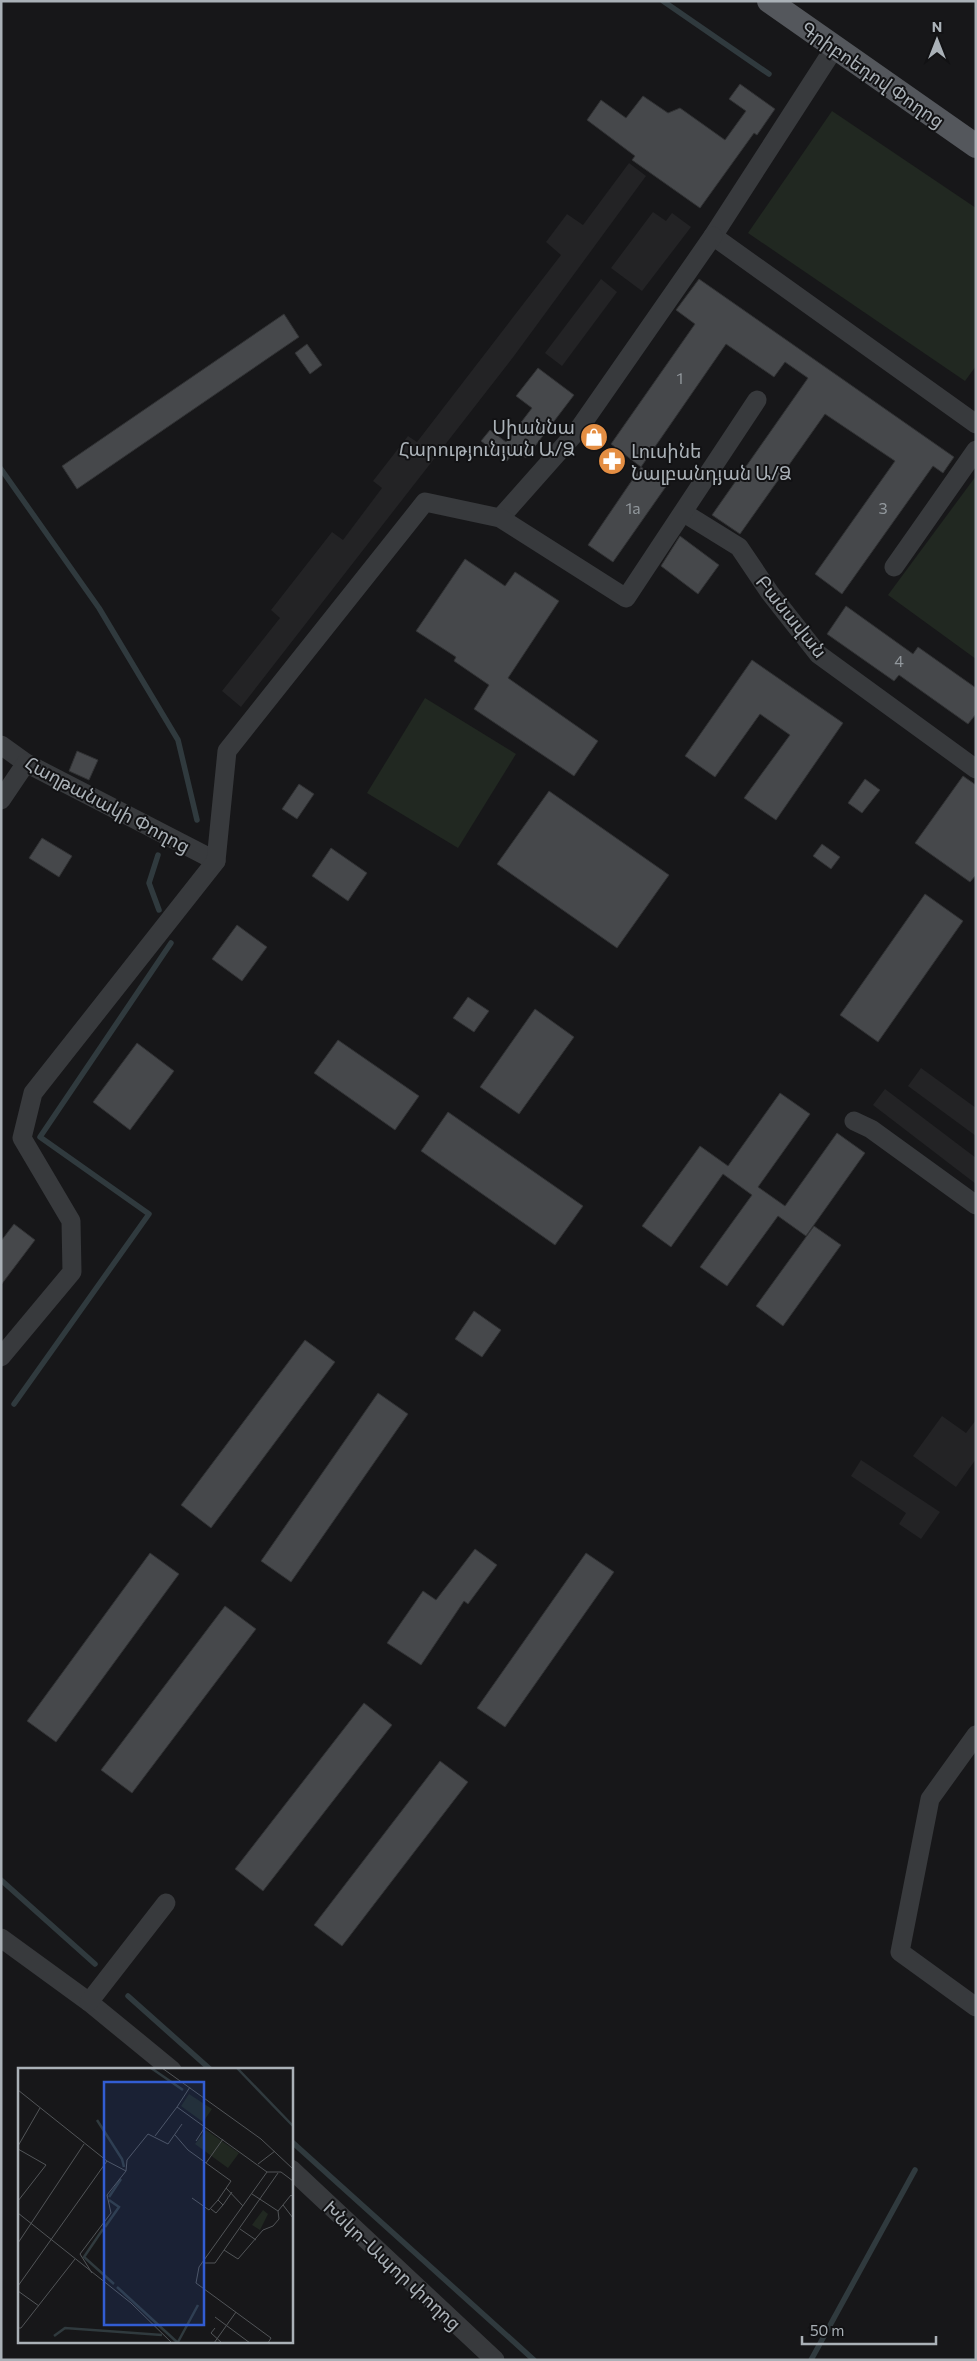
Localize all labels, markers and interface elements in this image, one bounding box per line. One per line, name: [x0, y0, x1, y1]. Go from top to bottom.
north arrow: [912, 15, 962, 65]
street label: Գրիբոեդով Փողոց: [796, 16, 949, 133]
text: N: [932, 18, 942, 35]
house number: 1: [677, 368, 683, 387]
place label: Սիաննա Հարությունյան Ա/Ձ: [399, 415, 575, 461]
shop icon: Սիաննա Հարությունյան Ա/Ձ: [579, 422, 609, 452]
place label: Լուսինե Նալբանդյան Ա/Ձ: [631, 439, 791, 485]
pharmacy icon: Լուսինե Նալբանդյան Ա/Ձ: [597, 446, 627, 476]
house number: 1a: [625, 498, 641, 517]
house number: 3: [878, 498, 888, 517]
street label: Բանավան: [751, 570, 832, 663]
house number: 4: [894, 651, 904, 670]
street label: Հաղթանակի Փողոց: [21, 751, 195, 858]
inset map: [18, 2068, 292, 2344]
street label: Խնկո-Ապոր փողոց: [319, 2195, 467, 2335]
scale bar: [802, 2314, 936, 2346]
text: 50 m: [810, 2321, 844, 2339]

